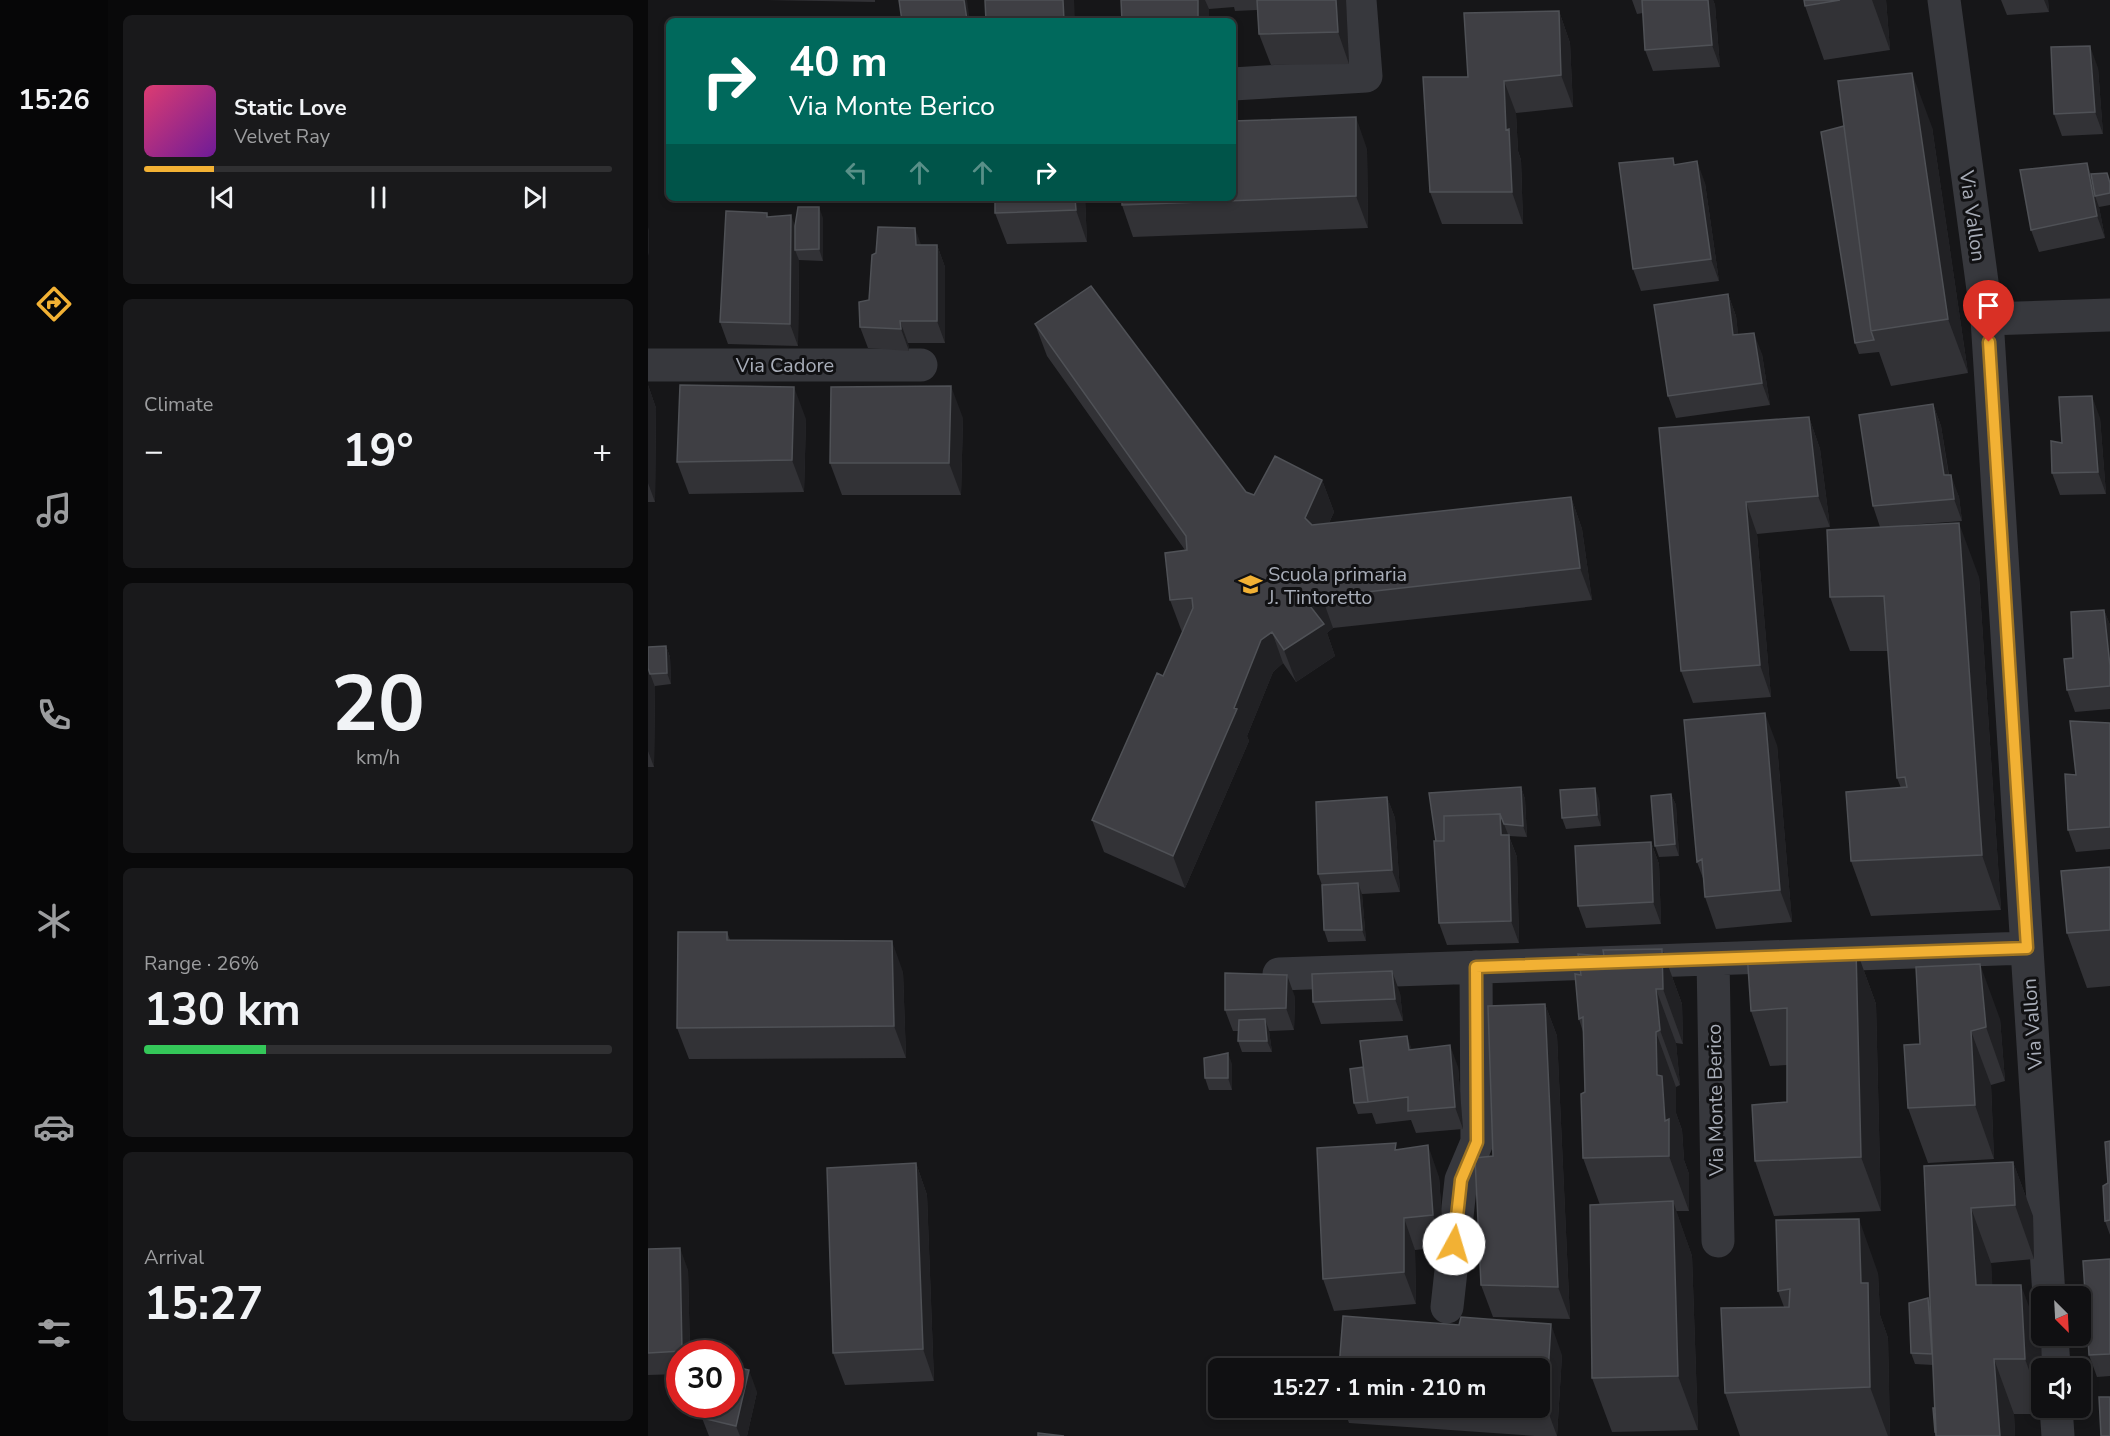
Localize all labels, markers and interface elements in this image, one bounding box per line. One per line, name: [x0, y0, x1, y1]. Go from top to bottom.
text: 40 m: [789, 34, 888, 91]
icon: right: [690, 42, 768, 120]
text: 15:26: [18, 82, 90, 119]
text: Via Monte Berico: [789, 88, 995, 125]
text: Static Love: [234, 93, 347, 123]
text: Velvet Ray: [234, 123, 330, 150]
icon: left: [840, 156, 873, 189]
icon: ahead: [903, 156, 936, 189]
icon: ahead: [966, 156, 999, 189]
icon: right: [1029, 156, 1062, 189]
street label: Via Vallon: [1953, 168, 1992, 263]
icon: previous: [206, 181, 239, 214]
icon: pause: [362, 181, 395, 214]
icon: next: [518, 181, 551, 214]
pin: [1963, 280, 2014, 342]
icon: directions: [33, 283, 75, 325]
icon: arrive: [1972, 289, 2005, 322]
street label: Via Cadore: [735, 352, 834, 379]
text: Climate: [144, 391, 213, 418]
text: 19°: [342, 421, 414, 482]
text: −: [144, 429, 164, 474]
text: +: [592, 429, 612, 474]
icon: music: [33, 489, 75, 531]
place label: Scuola primaria J. Tintoretto: [1267, 561, 1407, 611]
school or university icon: Scuola primaria J. Tintoretto: [1237, 572, 1263, 598]
text: 20: [331, 651, 425, 758]
icon: phone: [33, 694, 75, 736]
text: km/h: [356, 744, 400, 771]
icon: climate: [33, 900, 75, 942]
text: Range · 26%: [144, 950, 259, 977]
street label: Via Vallon: [2016, 977, 2049, 1072]
text: 130 km: [144, 980, 301, 1041]
street label: Via Monte Berico: [1701, 1023, 1730, 1177]
icon: car: [33, 1106, 75, 1148]
position arrow: [1422, 1212, 1486, 1276]
text: Arrival: [144, 1244, 204, 1271]
text: 15:27: [144, 1274, 263, 1335]
north arrow: [2031, 1286, 2091, 1346]
map controls: [2031, 1286, 2091, 1418]
icon: filters: [33, 1312, 75, 1354]
speed limit sign: 30: [666, 1340, 744, 1418]
button: sound: [2031, 1358, 2091, 1418]
text: 15:27 · 1 min · 210 m: [1272, 1373, 1486, 1403]

